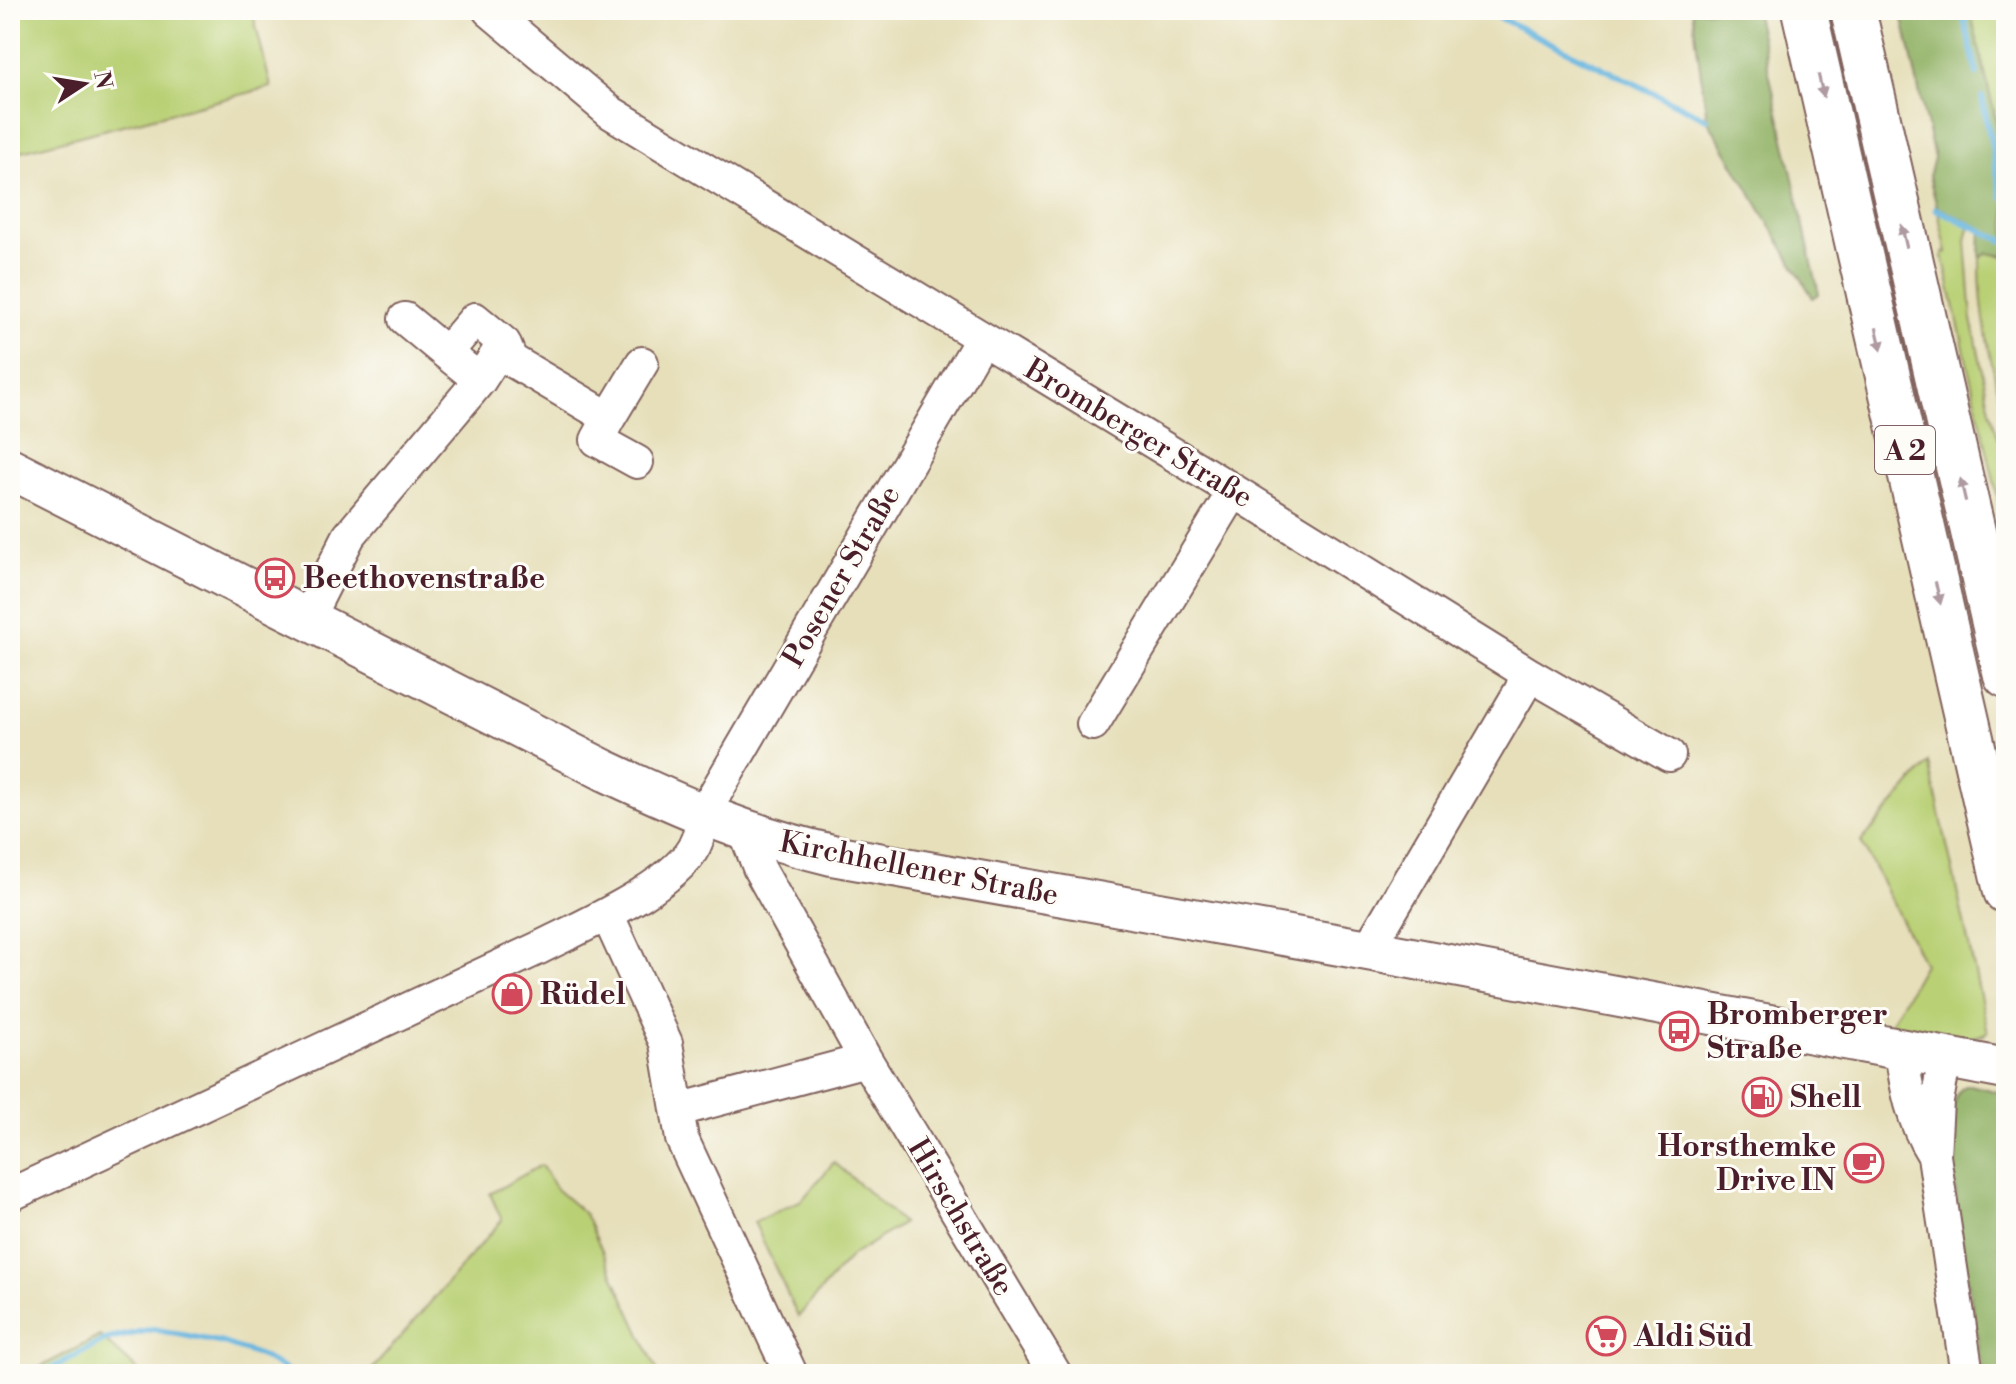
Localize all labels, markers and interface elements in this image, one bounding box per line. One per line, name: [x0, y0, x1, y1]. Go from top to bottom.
north arrow: [44, 44, 124, 124]
text: N: [87, 69, 117, 92]
one-way arrow: [1815, 74, 1828, 99]
one-way arrow: [1897, 224, 1910, 249]
one-way arrow: [1874, 327, 1886, 352]
street label: Bromberger Straße: [1017, 350, 1259, 517]
road number: A 2: [1875, 426, 1935, 474]
one-way arrow: [1956, 477, 1969, 502]
street label: Posener Straße: [775, 479, 909, 674]
bus stop icon: Beethovenstraße: [254, 557, 296, 599]
place label: Beethovenstraße: [303, 560, 545, 598]
one-way arrow: [1932, 580, 1945, 605]
street label: Kirchhellener Straße: [776, 823, 1061, 915]
shop icon: Rüdel: [491, 973, 533, 1015]
place label: Rüdel: [540, 976, 626, 1014]
place label: Bromberger Straße: [1707, 996, 1888, 1068]
bus stop icon: Bromberger Straße: [1658, 1010, 1700, 1052]
fuel station icon: Shell: [1741, 1076, 1783, 1118]
place label: Shell: [1790, 1079, 1862, 1117]
place label: Horsthemke Drive IN: [1658, 1128, 1836, 1200]
street label: Hirschstraße: [898, 1132, 1022, 1303]
cafe icon: Horsthemke Drive IN: [1843, 1142, 1885, 1184]
supermarket icon: Aldi Süd: [1585, 1315, 1627, 1357]
place label: Aldi Süd: [1633, 1318, 1753, 1356]

